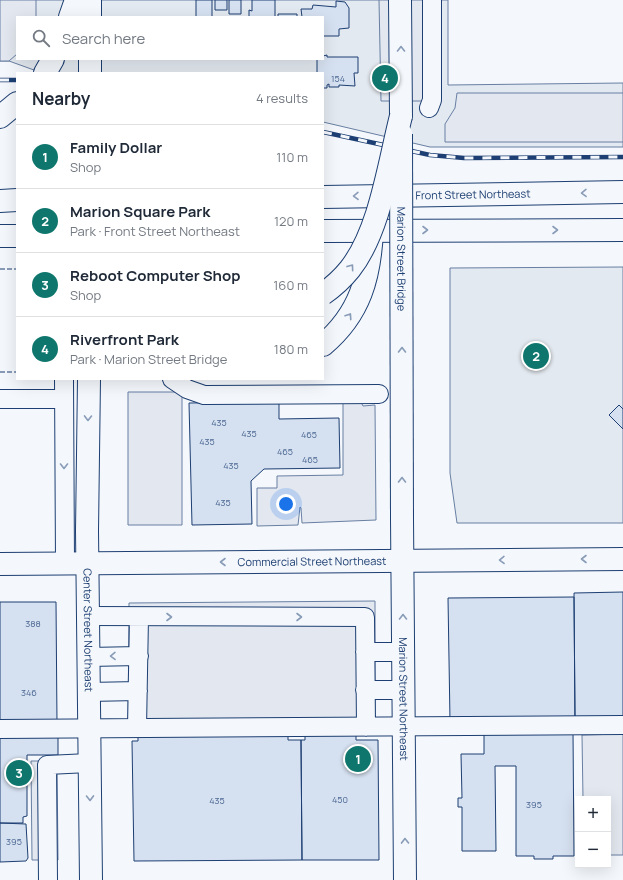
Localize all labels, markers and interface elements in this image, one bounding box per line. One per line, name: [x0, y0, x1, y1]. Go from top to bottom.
search box: [16, 16, 324, 60]
icon: search: [30, 27, 52, 49]
text: Search here: [62, 28, 145, 49]
one-way arrow: [397, 46, 405, 52]
pin: 4: [372, 63, 398, 93]
house number: 154: [331, 72, 345, 85]
text: Nearby: [32, 87, 90, 110]
text: 4 results: [256, 89, 308, 107]
text: Family Dollar: [70, 137, 162, 158]
text: 1: [42, 148, 48, 166]
text: 110 m: [276, 148, 308, 166]
text: Shop: [70, 158, 101, 176]
street label: Front Street Northeast: [415, 186, 531, 202]
one-way arrow: [581, 189, 587, 197]
one-way arrow: [353, 192, 359, 201]
text: Marion Square Park: [70, 201, 210, 222]
street label: Marion Street Bridge: [394, 207, 409, 312]
text: 2: [41, 212, 49, 230]
text: 120 m: [274, 212, 308, 230]
text: Park · Front Street Northeast: [70, 222, 240, 240]
one-way arrow: [422, 226, 428, 234]
one-way arrow: [552, 226, 558, 234]
text: Reboot Computer Shop: [70, 265, 241, 286]
one-way arrow: [346, 265, 353, 272]
text: 3: [41, 276, 49, 294]
text: 160 m: [273, 276, 308, 294]
text: Shop: [70, 286, 101, 304]
one-way arrow: [344, 313, 352, 320]
text: Riverfront Park: [70, 329, 179, 350]
text: 4: [41, 340, 49, 358]
text: 180 m: [274, 340, 308, 358]
pin: 2: [523, 341, 549, 371]
one-way arrow: [398, 347, 406, 353]
text: Park · Marion Street Bridge: [70, 350, 227, 368]
one-way arrow: [84, 415, 92, 421]
house number: 435: [211, 416, 227, 429]
house number: 435: [241, 427, 257, 440]
house number: 465: [301, 428, 317, 441]
house number: 435: [199, 435, 215, 448]
house number: 465: [277, 445, 293, 458]
house number: 465: [302, 453, 318, 466]
house number: 435: [223, 459, 239, 472]
one-way arrow: [60, 463, 68, 469]
one-way arrow: [398, 477, 406, 483]
your location: [276, 494, 296, 514]
house number: 435: [215, 496, 231, 509]
street label: Commercial Street Northeast: [237, 553, 386, 569]
one-way arrow: [581, 555, 587, 563]
one-way arrow: [499, 556, 505, 564]
one-way arrow: [220, 558, 226, 566]
street label: Center Street Northeast: [80, 568, 97, 692]
one-way arrow: [166, 613, 172, 621]
one-way arrow: [296, 613, 302, 621]
one-way arrow: [399, 614, 407, 620]
house number: 388: [25, 617, 41, 630]
street label: Marion Street Northeast: [396, 637, 412, 761]
one-way arrow: [110, 652, 116, 660]
house number: 346: [21, 686, 37, 699]
pin: 1: [345, 744, 371, 774]
pin: 3: [6, 758, 32, 788]
house number: 450: [332, 793, 348, 806]
house number: 435: [209, 794, 225, 807]
one-way arrow: [86, 795, 94, 801]
map controls: [575, 796, 611, 868]
button: +: [575, 796, 611, 832]
house number: 395: [526, 798, 542, 811]
button: −: [575, 832, 611, 868]
house number: 395: [6, 835, 22, 848]
one-way arrow: [401, 838, 409, 844]

